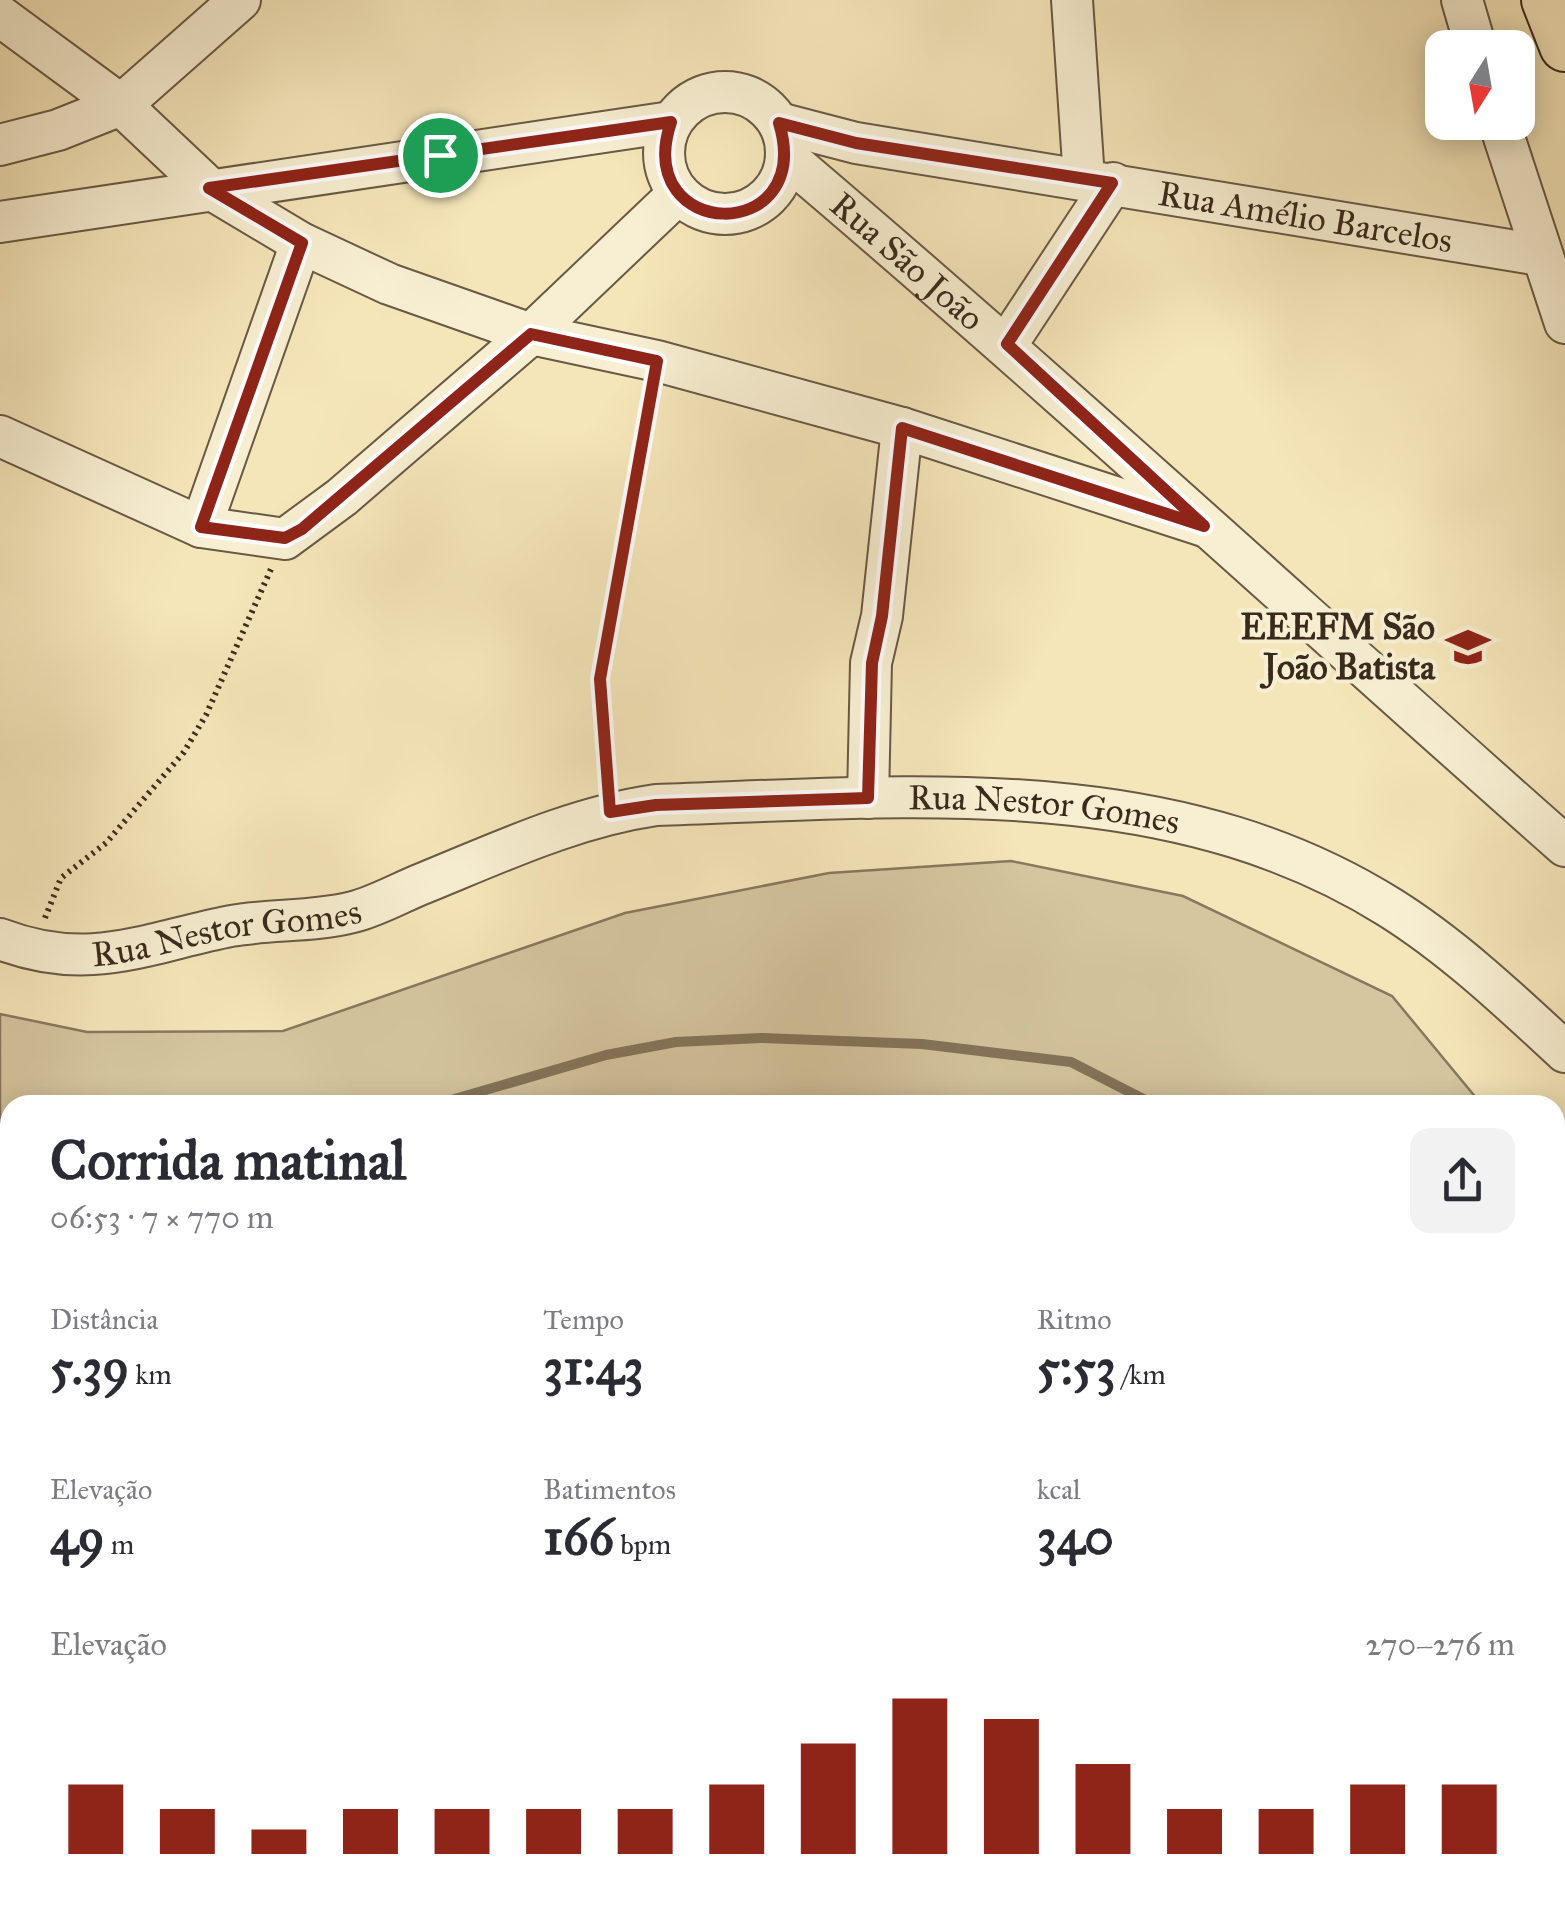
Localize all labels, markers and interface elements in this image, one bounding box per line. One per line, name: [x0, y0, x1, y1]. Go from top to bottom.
north arrow: [1425, 30, 1535, 140]
map controls: [1425, 30, 1535, 140]
pin: [398, 113, 483, 198]
icon: arrive: [413, 128, 468, 183]
street label: Rua Amélio Barcelos: [1155, 172, 1456, 262]
street label: Rua São João: [821, 183, 993, 340]
place label: EEEFM São João Batista: [1240, 606, 1436, 689]
school or university icon: EEEFM São João Batista: [1444, 623, 1492, 671]
street label: Rua Nestor Gomes: [908, 776, 1184, 844]
street label: Rua Nestor Gomes: [90, 890, 366, 976]
text: Corrida matinal: [50, 1127, 406, 1194]
button: share: [1410, 1128, 1515, 1233]
text: 06:53 · 7 × 770 m: [50, 1198, 274, 1237]
text: Distância: [50, 1302, 158, 1337]
text: Tempo: [543, 1302, 624, 1337]
text: Ritmo: [1037, 1302, 1112, 1337]
text: 5.39: [50, 1337, 129, 1398]
text: 31:43: [543, 1337, 644, 1398]
text: 5:53: [1037, 1337, 1116, 1398]
text: km: [129, 1357, 172, 1392]
text: /km: [1116, 1357, 1166, 1392]
text: Elevação: [50, 1472, 152, 1507]
text: Batimentos: [543, 1472, 676, 1507]
text: kcal: [1037, 1472, 1081, 1507]
text: 49: [50, 1507, 105, 1568]
text: 166: [543, 1507, 614, 1568]
text: 340: [1037, 1507, 1114, 1568]
text: m: [105, 1527, 134, 1562]
text: bpm: [614, 1527, 671, 1562]
text: Elevação: [50, 1625, 167, 1664]
text: 270–276 m: [1366, 1625, 1515, 1664]

